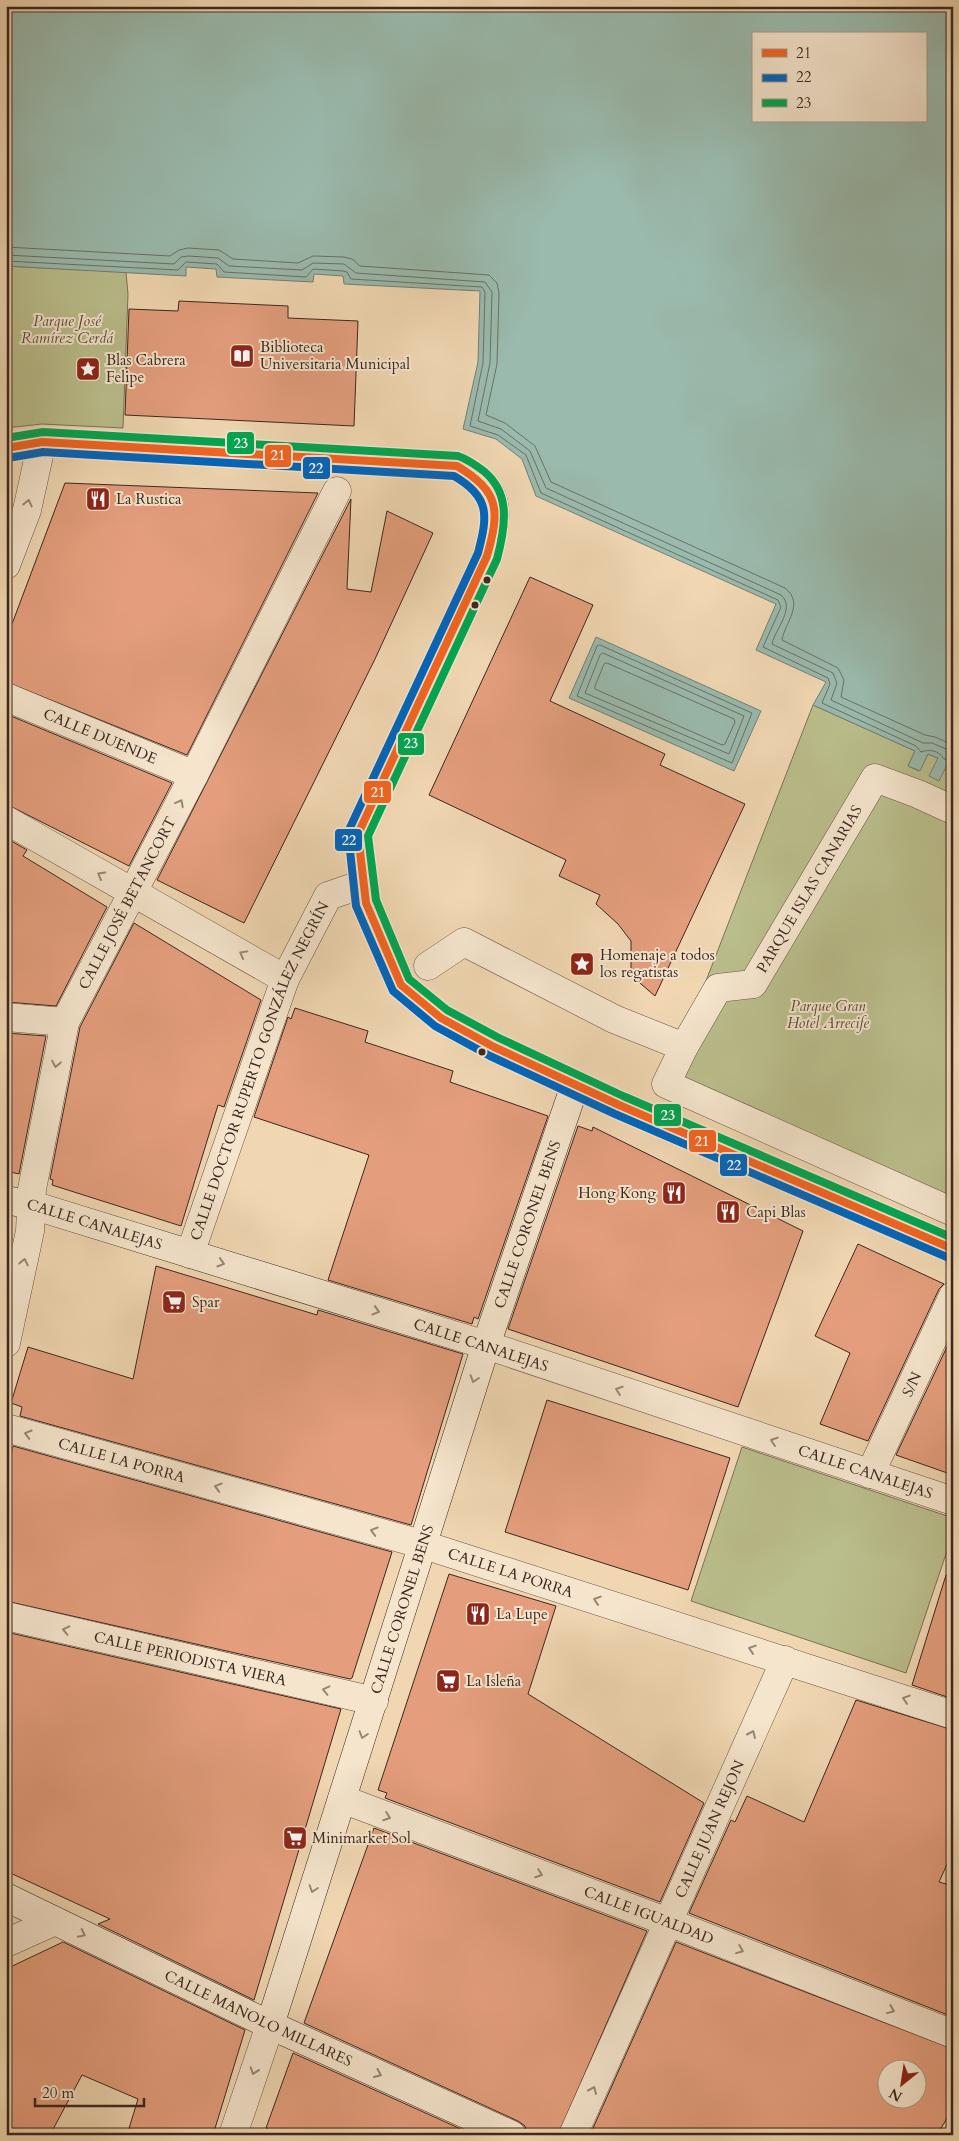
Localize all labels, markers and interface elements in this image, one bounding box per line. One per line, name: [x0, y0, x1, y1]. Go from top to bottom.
legend: [752, 32, 926, 122]
text: 21: [796, 43, 811, 63]
text: 22: [796, 67, 812, 87]
text: 23: [796, 93, 811, 113]
park label: Parque José Ramírez Cerdá: [21, 311, 114, 348]
place label: Biblioteca Universitaria Municipal: [260, 337, 410, 374]
library icon: Biblioteca Universitaria Municipal: [229, 343, 255, 369]
place label: Blas Cabrera Felipe: [106, 350, 186, 387]
place icon: Blas Cabrera Felipe: [75, 356, 101, 382]
line badge: 23: [226, 431, 255, 455]
text: 23: [234, 434, 248, 453]
line badge: 21: [264, 444, 292, 468]
text: 21: [271, 446, 285, 465]
line badge: 22: [302, 456, 331, 480]
text: 22: [309, 459, 323, 478]
restaurant icon: La Rustica: [85, 486, 111, 512]
place label: La Rustica: [116, 489, 182, 509]
one-way arrow: [22, 499, 33, 508]
unlabelled marker: [482, 575, 492, 585]
unlabelled marker: [470, 600, 480, 610]
street label: CALLE DUENDE: [40, 704, 160, 769]
line badge: 23: [397, 732, 425, 756]
text: 23: [404, 734, 418, 753]
line badge: 21: [363, 780, 392, 804]
text: 21: [371, 783, 385, 802]
one-way arrow: [174, 799, 184, 808]
street label: PARQUE ISLAS CANARIAS: [752, 801, 867, 977]
street label: CALLE JOSÉ BETANCORT: [74, 813, 180, 993]
line badge: 22: [334, 828, 363, 852]
text: 22: [342, 831, 356, 850]
one-way arrow: [98, 871, 107, 881]
street label: CALLE DOCTOR RUPERTO GONZÁLEZ NEGRÍN: [185, 898, 334, 1243]
place label: Homenaje a todos los regatistas: [600, 945, 715, 982]
one-way arrow: [239, 951, 248, 961]
place icon: Homenaje a todos los regatistas: [569, 951, 595, 977]
park label: Parque Gran Hotel Arrecife: [787, 996, 869, 1033]
unlabelled marker: [477, 1047, 487, 1057]
one-way arrow: [52, 1059, 62, 1068]
line badge: 23: [653, 1103, 682, 1127]
text: 23: [661, 1106, 675, 1125]
line badge: 21: [688, 1129, 717, 1153]
text: 21: [695, 1132, 709, 1151]
street label: CALLE CORONEL BENS: [489, 1138, 565, 1311]
line badge: 22: [719, 1153, 748, 1177]
text: 22: [727, 1156, 741, 1175]
restaurant icon: Hong Kong: [661, 1180, 687, 1206]
place label: Hong Kong: [578, 1183, 657, 1203]
street label: CALLE CANALEJAS: [24, 1194, 165, 1255]
restaurant icon: Capi Blas: [715, 1199, 741, 1225]
place label: Capi Blas: [746, 1202, 806, 1222]
one-way arrow: [18, 1257, 29, 1266]
one-way arrow: [216, 1257, 225, 1267]
supermarket icon: Spar: [161, 1289, 187, 1315]
place label: Spar: [192, 1292, 220, 1312]
one-way arrow: [371, 1305, 380, 1315]
street label: CALLE CANALEJAS: [411, 1314, 551, 1376]
street label: S/N: [897, 1368, 926, 1400]
one-way arrow: [470, 1375, 480, 1383]
one-way arrow: [616, 1386, 624, 1396]
one-way arrow: [24, 1429, 32, 1439]
street label: CALLE LA PORRA: [56, 1433, 188, 1488]
one-way arrow: [770, 1437, 778, 1447]
street label: CALLE CANALEJAS: [795, 1440, 935, 1504]
one-way arrow: [213, 1482, 222, 1493]
street label: CALLE CORONEL BENS: [366, 1522, 438, 1697]
one-way arrow: [370, 1526, 379, 1537]
street label: CALLE LA PORRA: [445, 1543, 576, 1602]
one-way arrow: [593, 1596, 602, 1606]
restaurant icon: La Lupe: [465, 1601, 491, 1627]
place label: La Lupe: [496, 1604, 548, 1624]
one-way arrow: [61, 1625, 70, 1636]
street label: CALLE PERIODISTA VIERA: [92, 1627, 289, 1691]
one-way arrow: [748, 1645, 757, 1655]
supermarket icon: La Isleña: [435, 1668, 461, 1694]
place label: La Isleña: [466, 1671, 522, 1691]
one-way arrow: [322, 1685, 331, 1696]
one-way arrow: [903, 1695, 911, 1705]
one-way arrow: [359, 1730, 369, 1738]
one-way arrow: [746, 1730, 756, 1739]
street label: CALLE JUAN REJON: [670, 1757, 749, 1901]
one-way arrow: [382, 1811, 391, 1821]
supermarket icon: Minimarket Sol: [282, 1825, 308, 1851]
place label: Minimarket Sol: [312, 1828, 411, 1848]
one-way arrow: [535, 1868, 543, 1878]
street label: CALLE IGUALDAD: [581, 1881, 717, 1949]
one-way arrow: [309, 1885, 319, 1893]
one-way arrow: [76, 1927, 85, 1937]
one-way arrow: [735, 1944, 744, 1954]
street label: CALLE MANOLO MILLARES: [161, 1965, 356, 2071]
one-way arrow: [886, 2004, 895, 2014]
north arrow: [876, 2058, 926, 2108]
one-way arrow: [250, 2067, 260, 2075]
one-way arrow: [373, 2068, 382, 2078]
scale bar: [35, 2076, 144, 2108]
text: 20 m: [42, 2083, 74, 2103]
text: N: [886, 2084, 906, 2106]
one-way arrow: [586, 2086, 597, 2095]

